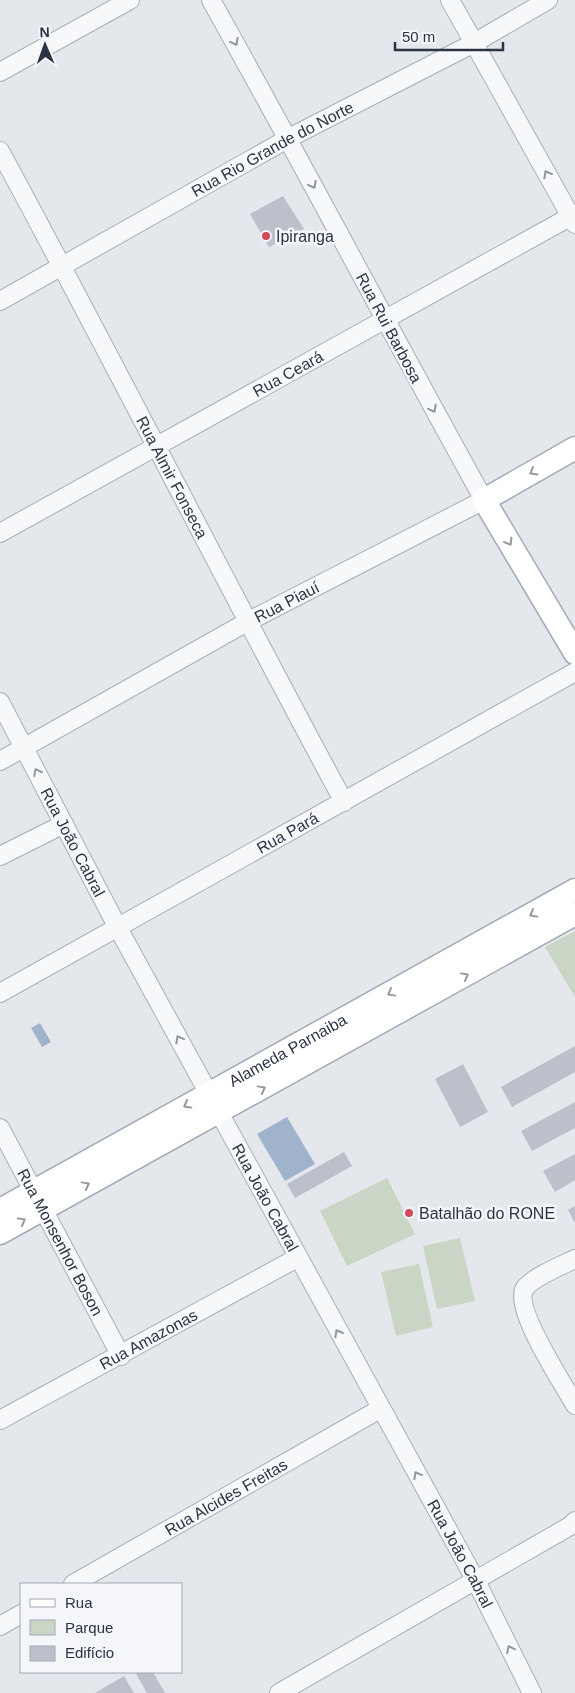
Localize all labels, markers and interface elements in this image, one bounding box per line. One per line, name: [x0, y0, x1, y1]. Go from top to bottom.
north arrow: [20, 20, 70, 70]
scale bar: [395, 20, 502, 52]
text: N: [39, 24, 50, 40]
text: 50 m: [402, 28, 435, 45]
one-way arrow: [228, 37, 238, 46]
street label: Rua Rio Grande do Norte: [188, 98, 356, 200]
one-way arrow: [543, 170, 553, 179]
one-way arrow: [307, 180, 317, 189]
place label: Ipiranga: [276, 228, 334, 245]
marker: Ipiranga: [260, 230, 272, 242]
street label: Rua Rui Barbosa: [353, 270, 425, 386]
street label: Rua Ceará: [250, 347, 326, 400]
one-way arrow: [427, 404, 437, 413]
street label: Rua Almir Fonseca: [134, 413, 211, 541]
one-way arrow: [529, 466, 538, 476]
one-way arrow: [503, 537, 513, 546]
street label: Rua Piauí: [251, 578, 322, 625]
one-way arrow: [33, 769, 43, 778]
street label: Rua João Cabral: [38, 785, 108, 899]
street label: Rua Pará: [254, 809, 321, 857]
one-way arrow: [529, 907, 538, 917]
one-way arrow: [460, 972, 469, 982]
one-way arrow: [387, 987, 396, 997]
street label: Alameda Parnaiba: [226, 1011, 349, 1089]
one-way arrow: [175, 1036, 185, 1045]
one-way arrow: [257, 1085, 266, 1095]
one-way arrow: [184, 1099, 193, 1109]
street label: Rua João Cabral: [229, 1140, 302, 1254]
street label: Rua Monsenhor Boson: [15, 1166, 106, 1318]
one-way arrow: [81, 1181, 90, 1191]
place label: Batalhão do RONE: [419, 1205, 555, 1222]
marker: Batalhão do RONE: [403, 1207, 415, 1219]
one-way arrow: [16, 1217, 25, 1227]
street label: Rua Amazonas: [97, 1306, 200, 1373]
one-way arrow: [334, 1329, 344, 1338]
street label: Rua Alcides Freitas: [162, 1455, 290, 1538]
one-way arrow: [413, 1472, 423, 1481]
street label: Rua João Cabral: [424, 1496, 496, 1610]
legend: [20, 1583, 182, 1673]
text: Rua: [65, 1594, 93, 1611]
text: Parque: [65, 1619, 113, 1636]
text: Edifício: [65, 1644, 114, 1661]
one-way arrow: [506, 1646, 516, 1655]

